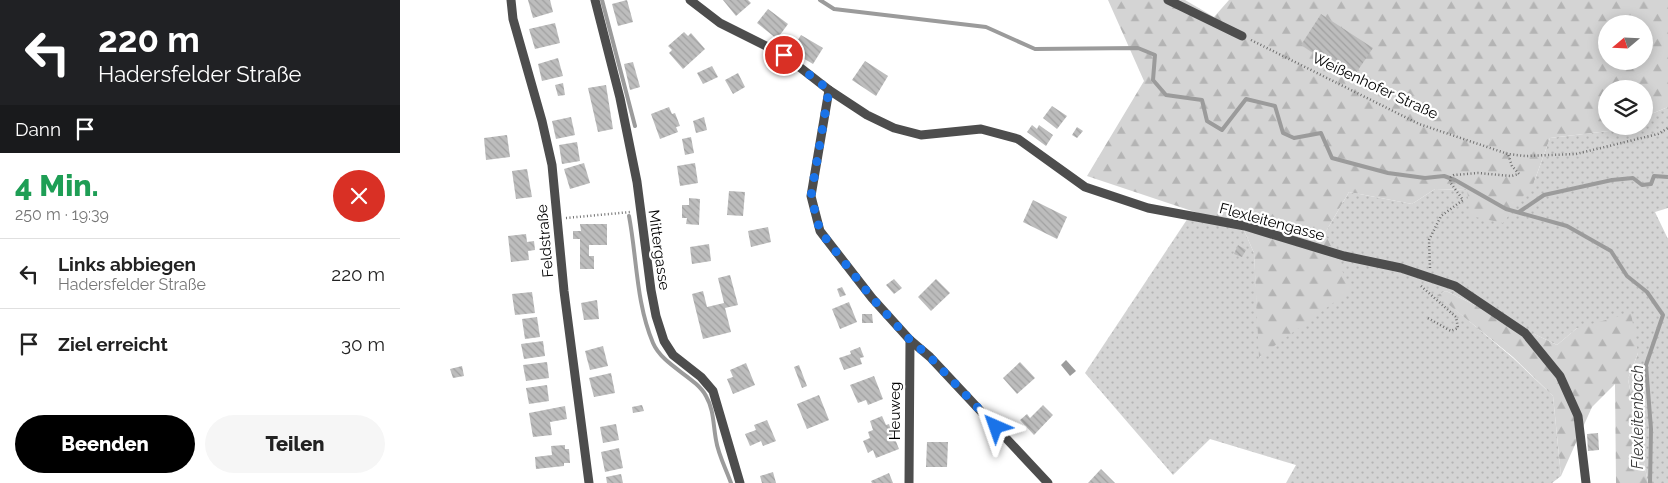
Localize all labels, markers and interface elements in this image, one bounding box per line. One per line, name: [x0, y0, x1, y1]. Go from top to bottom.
north arrow: [1598, 15, 1652, 70]
map controls: [1598, 15, 1653, 135]
text: 220 m: [98, 19, 200, 60]
icon: left: [15, 20, 80, 85]
pin: [763, 34, 805, 76]
icon: arrive: [770, 41, 798, 69]
street label: Weißenhofer Straße: [1309, 49, 1441, 123]
text: Hadersfelder Straße: [98, 61, 302, 87]
button: layers: [1598, 80, 1653, 135]
icon: arrive: [71, 115, 99, 143]
text: Dann: [15, 118, 61, 140]
text: 4 Min.: [15, 168, 99, 203]
button: close: [333, 170, 385, 222]
street label: Flexleitengasse: [1217, 199, 1327, 245]
street label: Feldstraße: [533, 204, 557, 278]
text: 250 m · 19:39: [15, 205, 109, 224]
street label: Mittergasse: [644, 209, 674, 292]
text: Links abbiegen: [58, 253, 196, 275]
icon: left: [15, 260, 43, 288]
text: 220 m: [331, 263, 385, 285]
text: Hadersfelder Straße: [58, 275, 206, 294]
icon: arrive: [15, 330, 43, 358]
text: Ziel erreicht: [58, 333, 168, 355]
text: 30 m: [341, 333, 385, 355]
water label: Flexleitenbach: [1628, 365, 1647, 469]
street label: Heuweg: [886, 382, 904, 440]
position arrow: [969, 400, 1021, 452]
button: Beenden: [15, 415, 195, 473]
button: Teilen: [205, 415, 385, 473]

